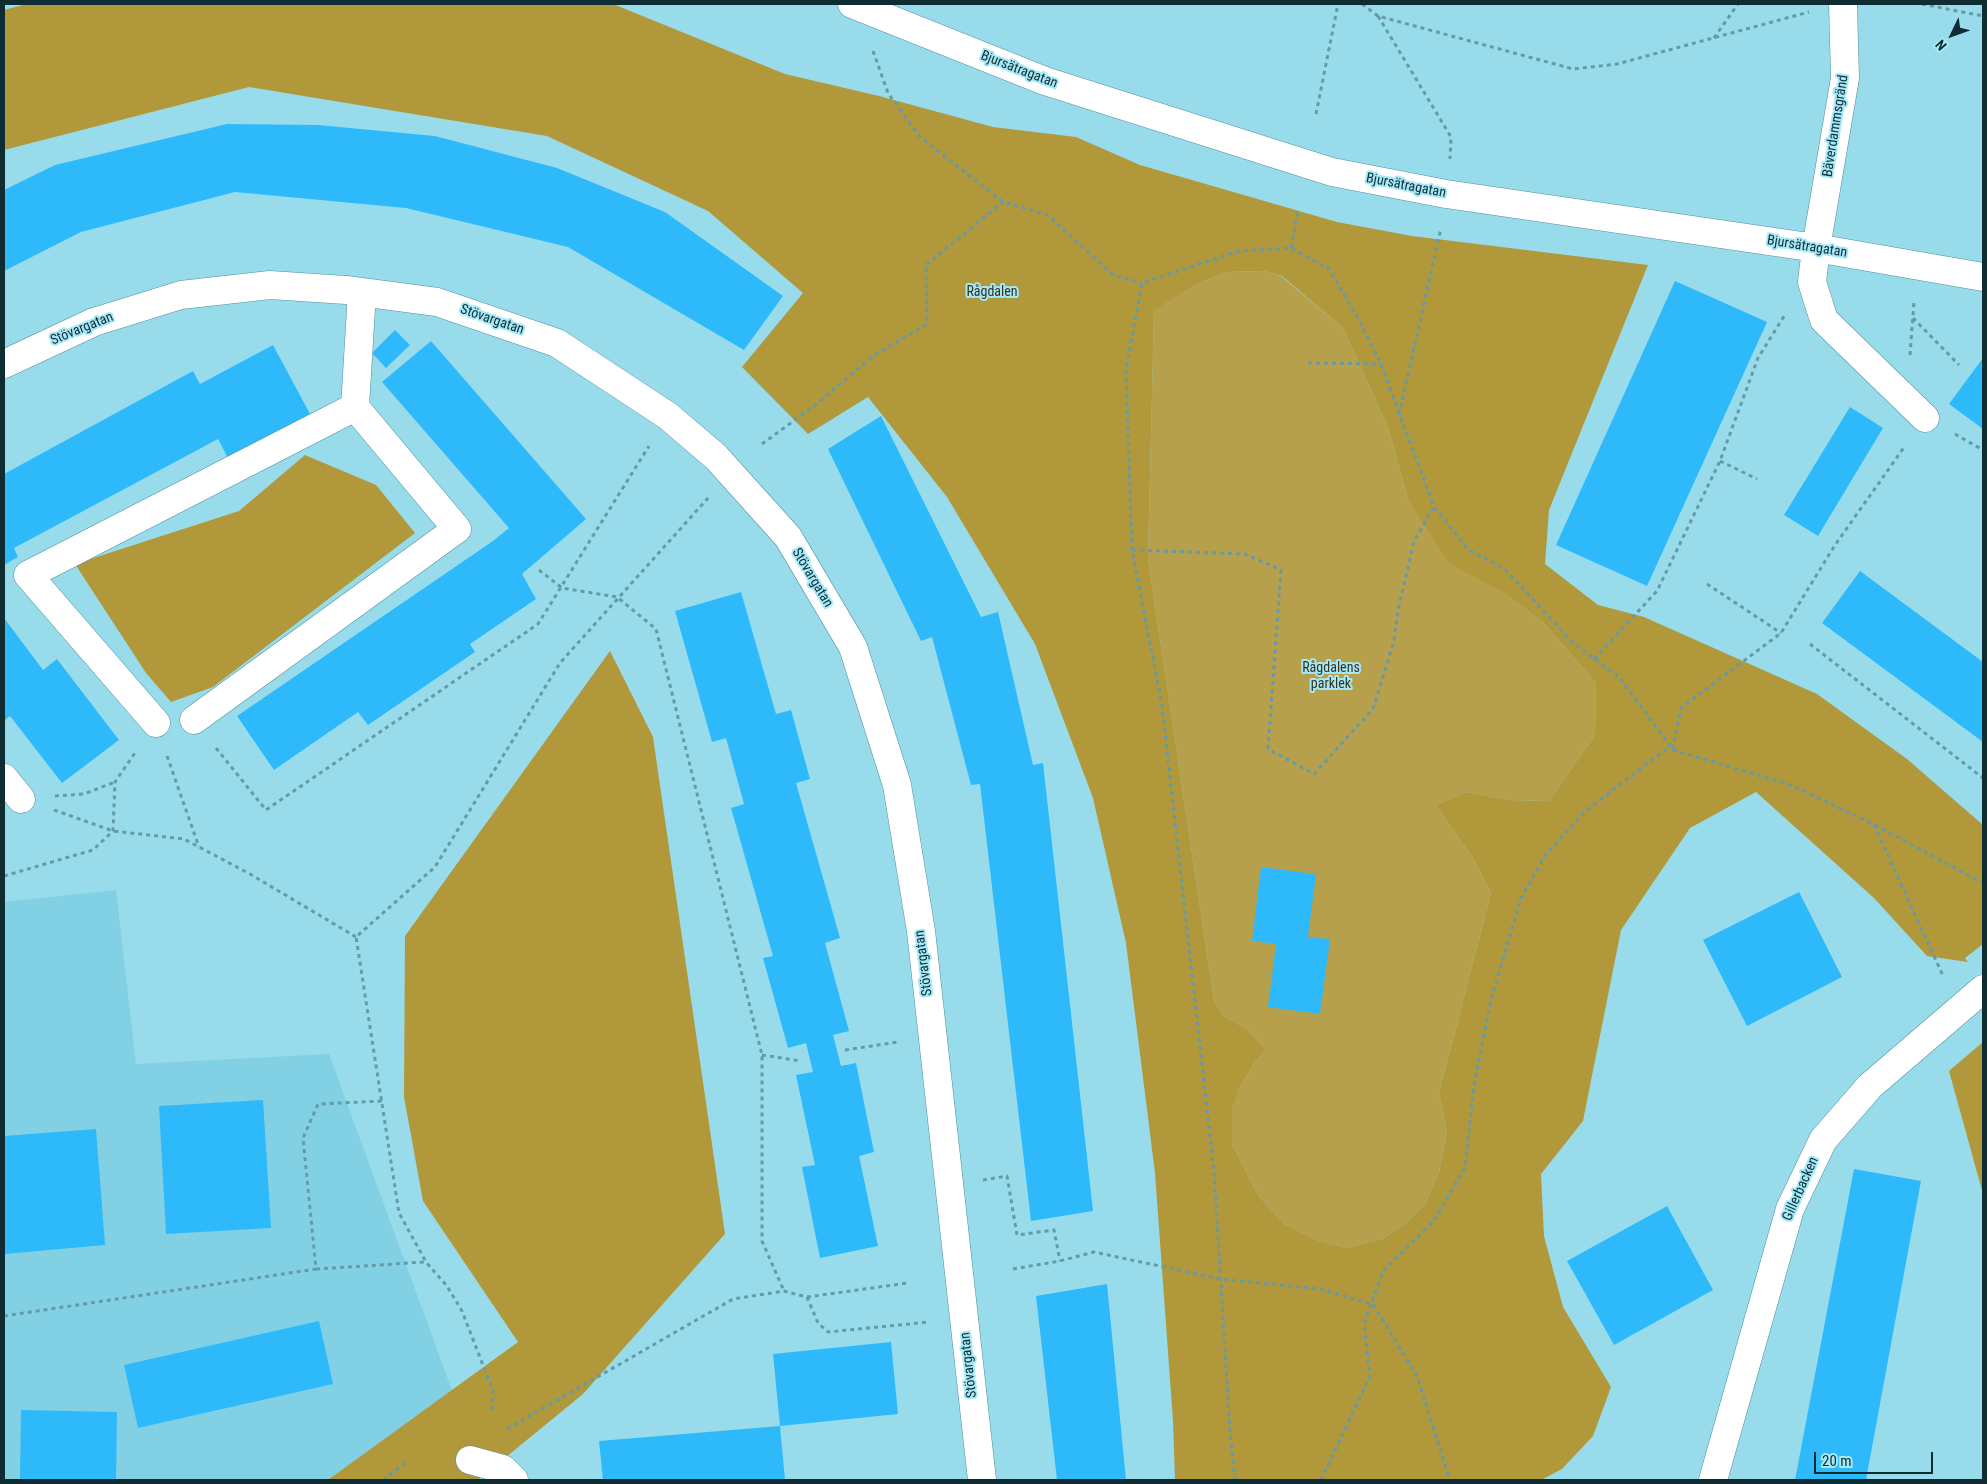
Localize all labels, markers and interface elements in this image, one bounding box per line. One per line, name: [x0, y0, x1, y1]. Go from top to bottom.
north arrow: [1927, 10, 1977, 60]
text: N: [1932, 37, 1950, 54]
street label: Bjursätragatan: [978, 48, 1060, 92]
street label: Bäverdammsgränd: [1820, 74, 1852, 178]
street label: Bjursätragatan: [1365, 170, 1447, 202]
street label: Bjursätragatan: [1766, 232, 1848, 262]
park label: Rågdalen: [966, 284, 1018, 300]
street label: Stövargatan: [458, 301, 526, 339]
street label: Stövargatan: [48, 309, 116, 349]
street label: Stövargatan: [788, 545, 836, 611]
park label: Rågdalens parklek: [1302, 660, 1360, 692]
street label: Stövargatan: [912, 929, 936, 997]
street label: Gillerbacken: [1779, 1154, 1823, 1224]
street label: Stövargatan: [957, 1331, 981, 1399]
scale bar: [1817, 1442, 1936, 1474]
text: 20 m: [1822, 1452, 1852, 1470]

